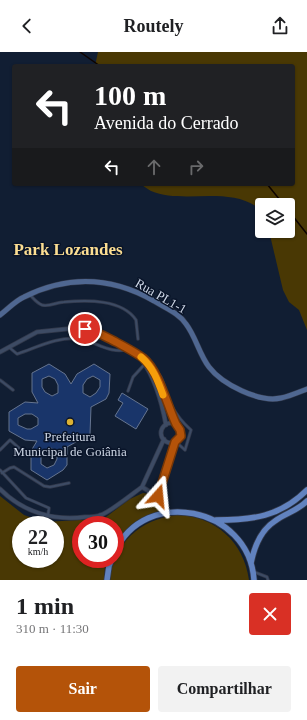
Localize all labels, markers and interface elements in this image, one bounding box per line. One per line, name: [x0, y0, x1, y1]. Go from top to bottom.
icon: back: [16, 15, 38, 37]
icon: share: [269, 15, 291, 37]
text: Routely: [124, 16, 184, 36]
icon: left: [28, 80, 80, 132]
text: 100 m: [94, 80, 166, 111]
text: Avenida do Cerrado: [94, 113, 239, 133]
icon: left: [101, 156, 123, 178]
icon: ahead: [143, 156, 165, 178]
icon: right: [185, 156, 207, 178]
map controls: [255, 198, 295, 238]
button: layers: [255, 198, 295, 238]
district label: Park Lozandes: [13, 240, 123, 259]
street label: Rua PL1-1: [133, 275, 189, 317]
pin: [68, 312, 102, 346]
icon: arrive: [74, 318, 96, 340]
marker: Prefeitura Municipal de Goiânia: [65, 417, 75, 427]
place label: Prefeitura Municipal de Goiânia: [13, 429, 127, 459]
position arrow: [137, 475, 179, 517]
speed limit sign: 30: [72, 516, 124, 568]
text: 22: [28, 526, 48, 548]
text: km/h: [28, 546, 48, 557]
text: 1 min: [16, 593, 74, 619]
button: close: [249, 593, 291, 635]
text: 310 m · 11:30: [16, 621, 89, 636]
button: Sair: [16, 666, 150, 712]
button: Compartilhar: [158, 666, 291, 712]

